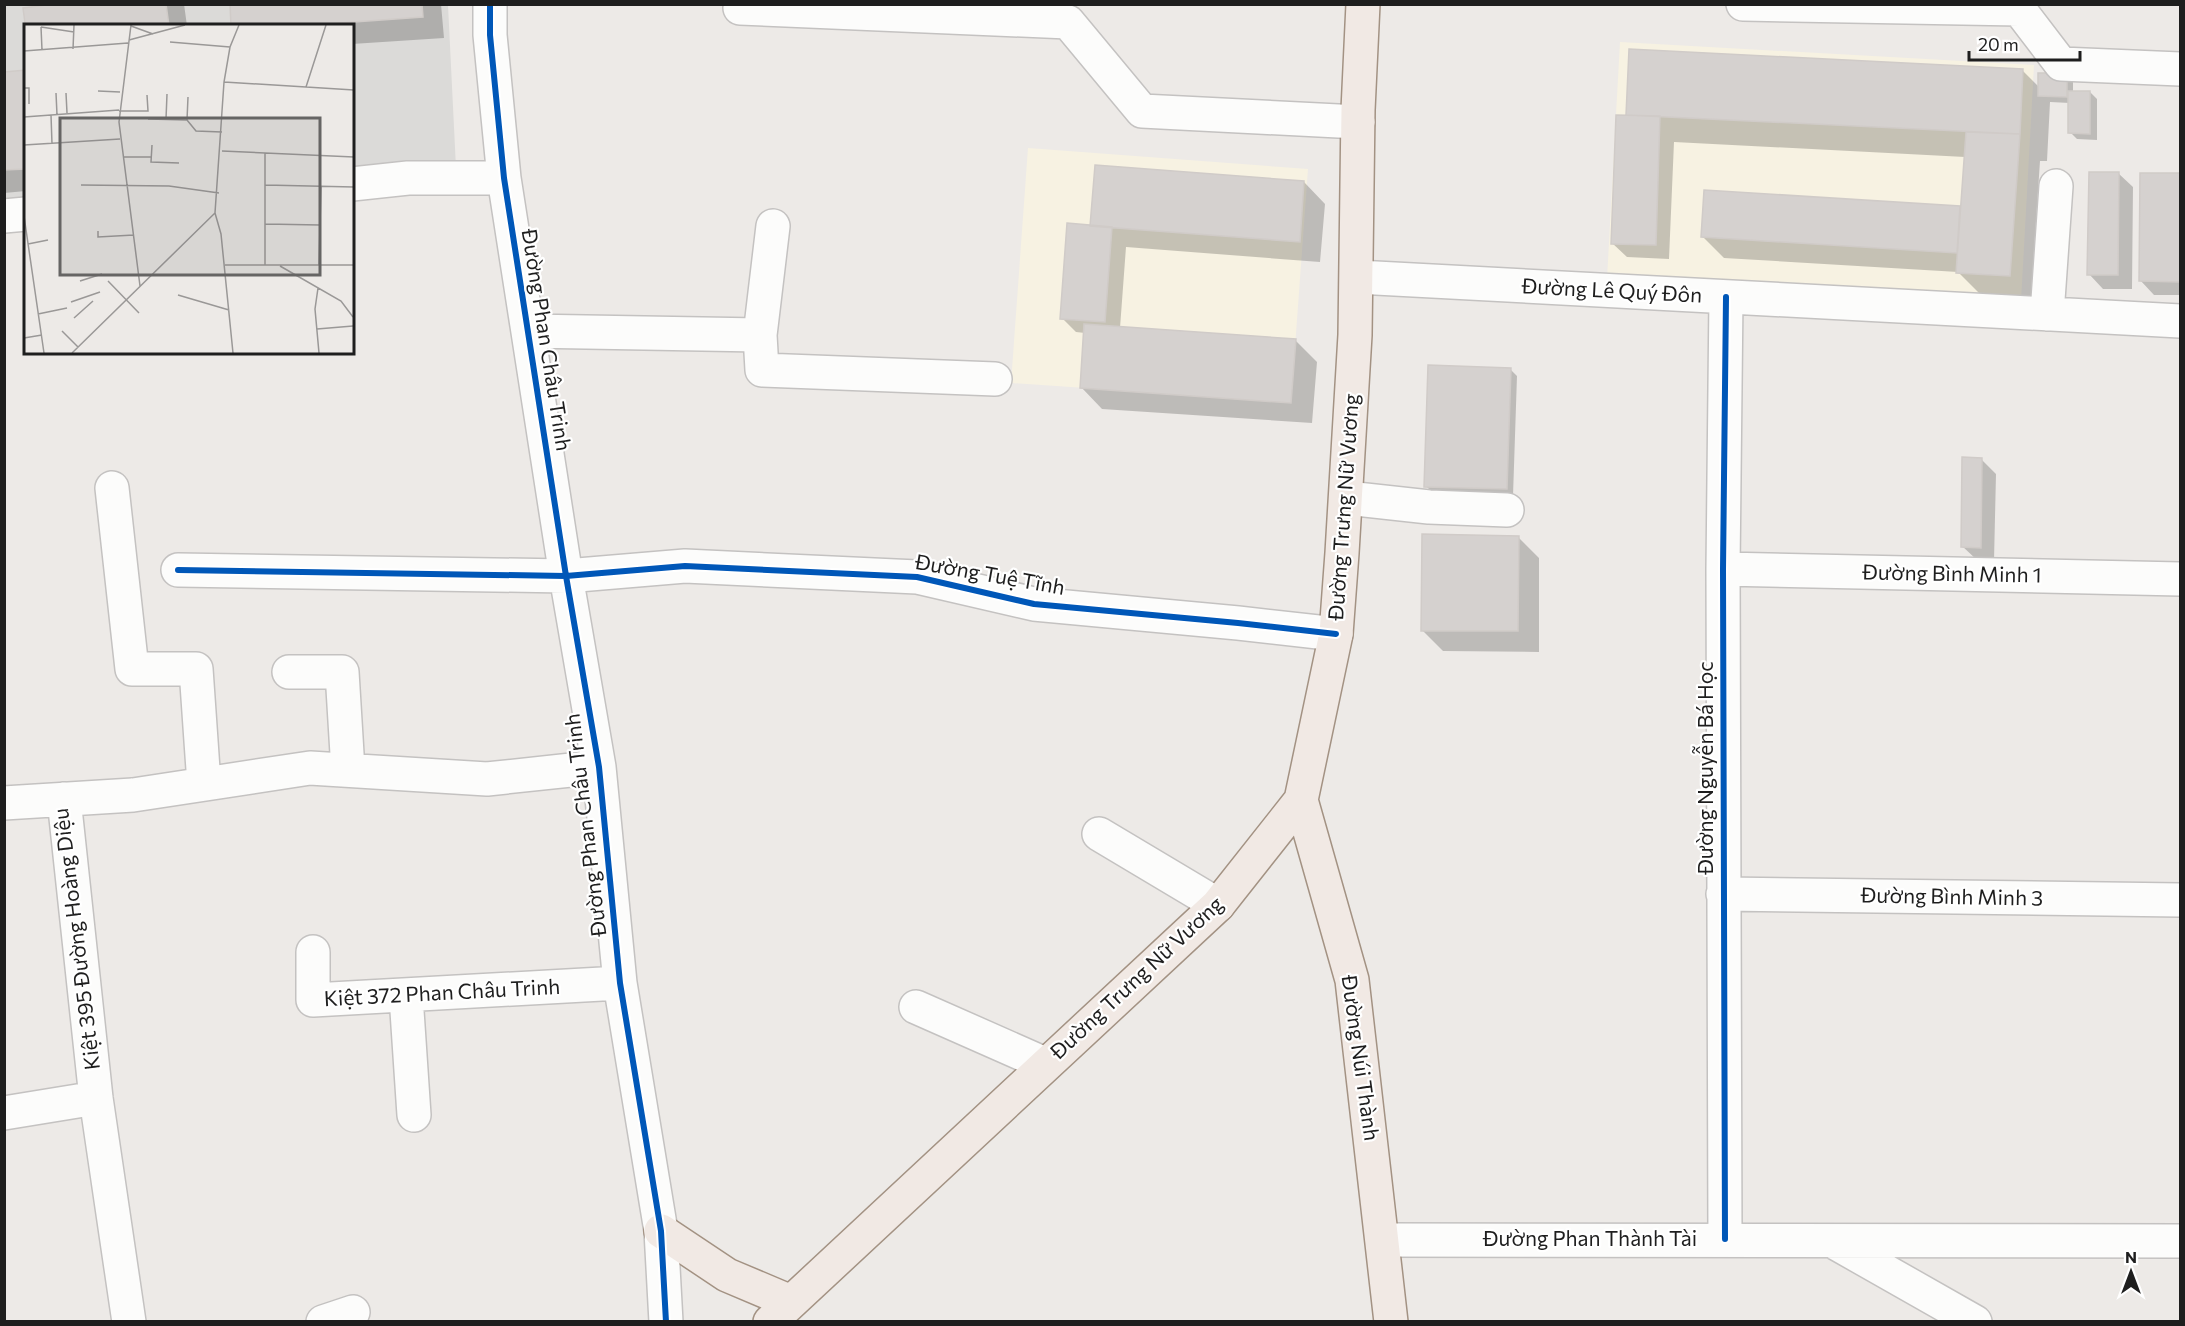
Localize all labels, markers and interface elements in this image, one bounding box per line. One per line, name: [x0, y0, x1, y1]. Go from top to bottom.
inset map: [24, 24, 354, 354]
scale bar: [1969, 24, 2080, 62]
text: 20 m: [1978, 33, 2019, 55]
street label: Đường Phan Châu Trinh: [517, 226, 577, 453]
street label: Đường Lê Quý Đôn: [1520, 272, 1703, 307]
street label: Đường Trưng Nữ Vương: [1322, 393, 1363, 622]
street label: Đường Tuệ Tĩnh: [913, 548, 1067, 599]
street label: Đường Bình Minh 1: [1861, 558, 2042, 587]
street label: Đường Nguyễn Bá Học: [1691, 661, 1717, 876]
street label: Đường Phan Châu Trinh: [558, 712, 611, 939]
street label: Kiệt 395 Đường Hoàng Diệu: [47, 807, 104, 1072]
street label: Đường Bình Minh 3: [1860, 881, 2043, 910]
street label: Đường Trưng Nữ Vương: [1044, 890, 1228, 1064]
street label: Đường Núi Thành: [1337, 972, 1385, 1142]
street label: Kiệt 372 Phan Châu Trinh: [323, 973, 561, 1010]
street label: Đường Phan Thành Tài: [1482, 1225, 1697, 1250]
north arrow: [2101, 1242, 2161, 1302]
text: N: [2125, 1247, 2137, 1266]

